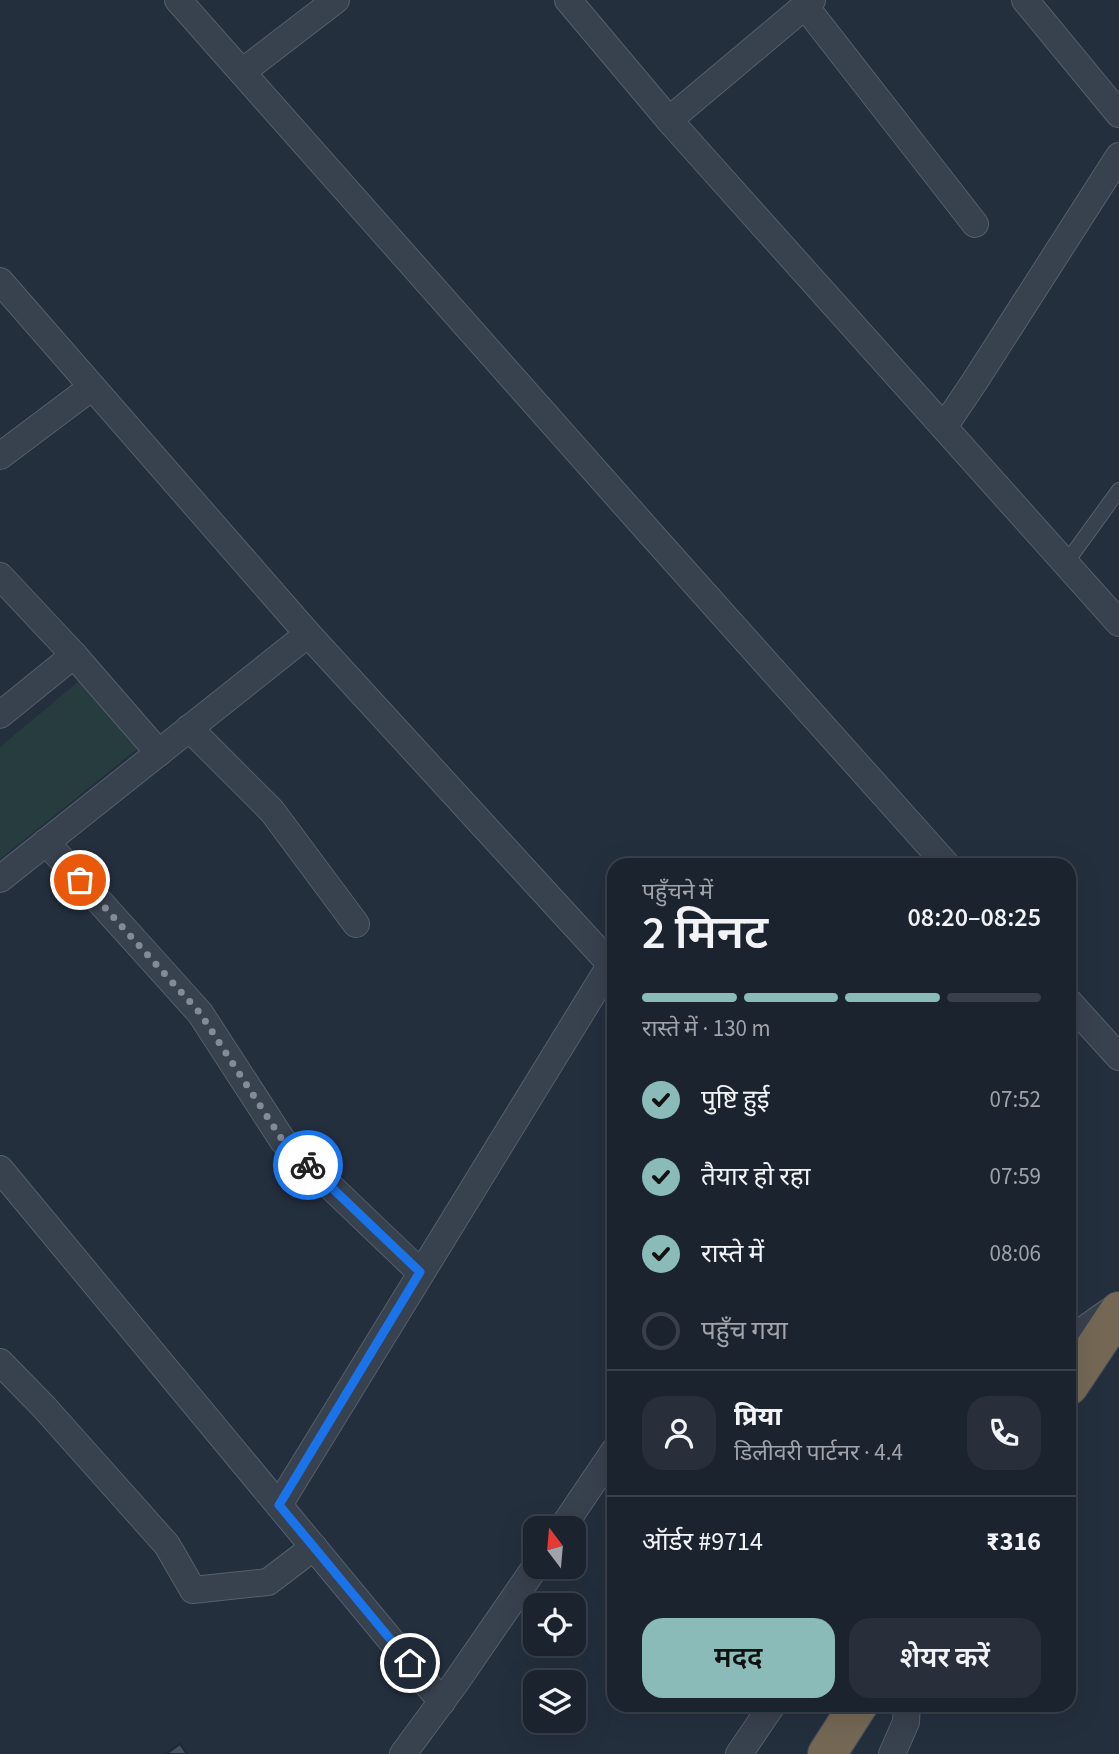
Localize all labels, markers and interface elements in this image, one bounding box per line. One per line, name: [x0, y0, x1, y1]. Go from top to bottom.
pin: [50, 850, 110, 910]
icon: bag: [61, 861, 99, 899]
text: पहुँचने में: [642, 875, 713, 908]
text: 08:20–08:25: [908, 899, 1041, 936]
text: 2 मिनट: [642, 901, 768, 966]
text: रास्ते में · 130 m: [642, 1012, 771, 1045]
icon: check: [642, 1081, 680, 1119]
text: पुष्टि हुई: [701, 1081, 769, 1118]
text: 07:52: [990, 1083, 1041, 1116]
courier: [273, 1130, 343, 1200]
icon: bike: [289, 1146, 327, 1184]
icon: check: [642, 1158, 680, 1196]
text: तैयार हो रहा: [701, 1158, 810, 1195]
text: 07:59: [990, 1160, 1041, 1193]
icon: check: [642, 1235, 680, 1273]
text: रास्ते में: [701, 1235, 764, 1272]
text: 08:06: [990, 1237, 1041, 1270]
text: पहुँच गया: [701, 1312, 788, 1349]
button: person: [642, 1396, 716, 1470]
button: phone: [967, 1396, 1041, 1470]
text: प्रिया: [734, 1398, 782, 1435]
text: डिलीवरी पार्टनर · 4.4: [734, 1436, 903, 1469]
north arrow: [523, 1516, 586, 1578]
map controls: [523, 1516, 586, 1733]
text: ऑर्डर #9714: [642, 1523, 763, 1560]
text: ₹316: [986, 1523, 1041, 1560]
button: locate: [523, 1593, 586, 1656]
button: मदद: [642, 1618, 835, 1698]
button: शेयर करें: [849, 1618, 1041, 1698]
pin: [380, 1633, 440, 1693]
icon: home: [391, 1644, 429, 1682]
button: layers: [523, 1670, 586, 1733]

